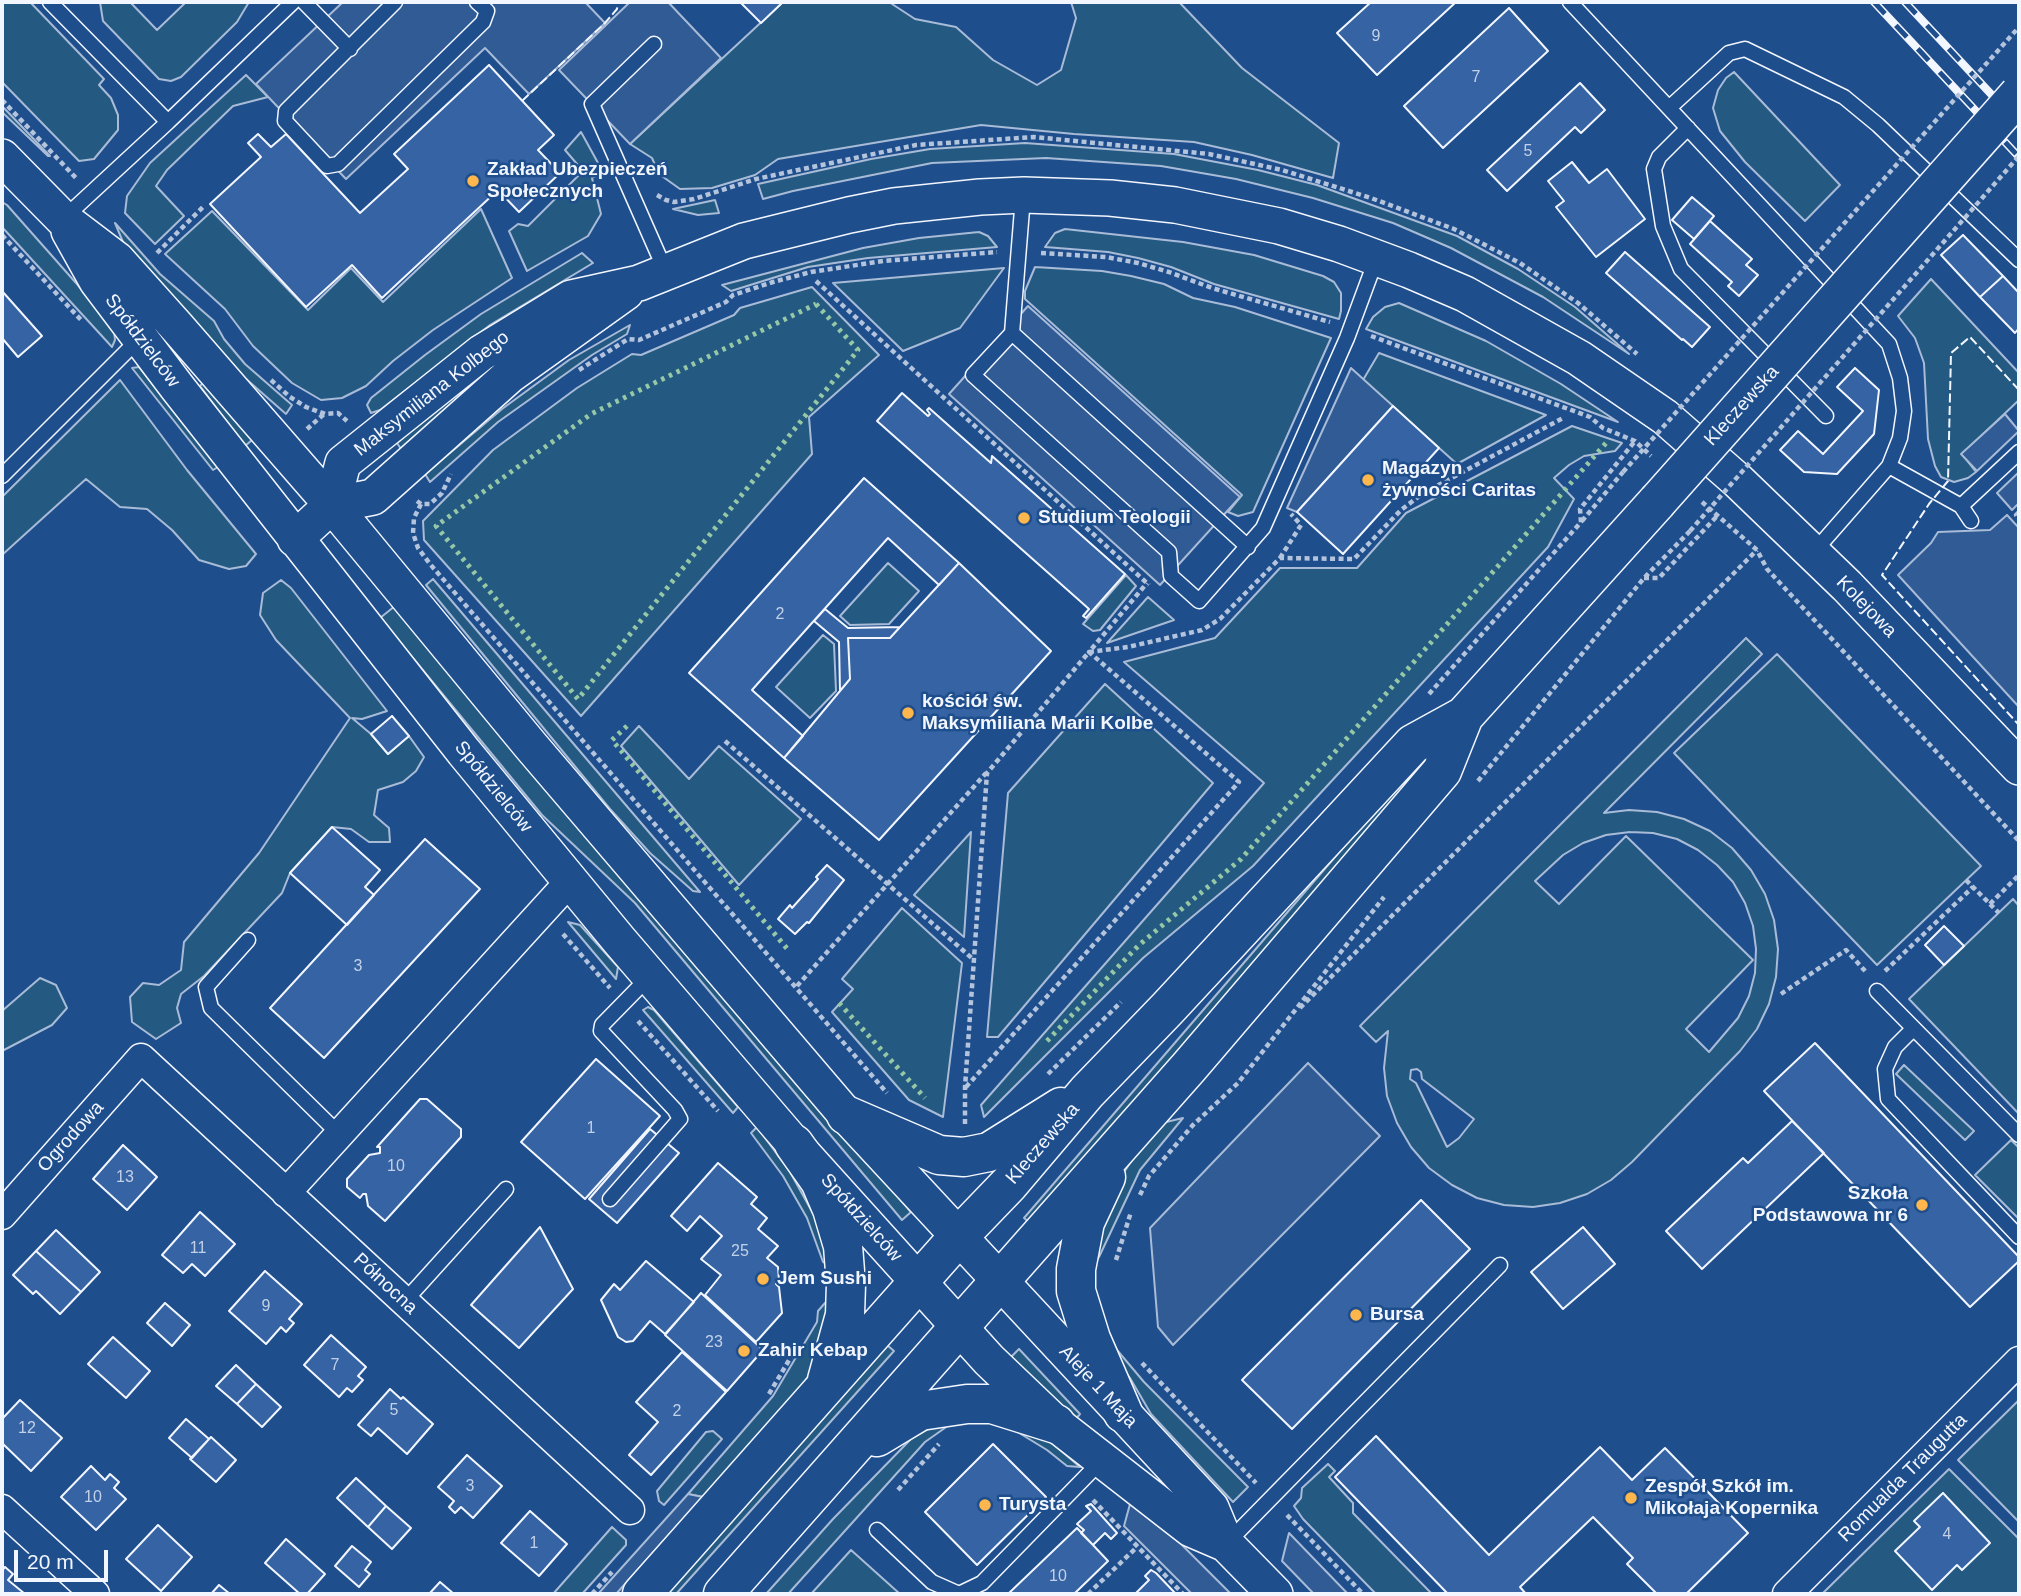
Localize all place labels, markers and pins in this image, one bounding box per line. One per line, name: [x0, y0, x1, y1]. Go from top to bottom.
place label: Zakład Ubezpieczeń Społecznych: [487, 159, 668, 203]
marker: Zakład Ubezpieczeń Społecznych: [465, 173, 481, 189]
place label: Magazyn żywności Caritas: [1382, 458, 1536, 502]
marker: Magazyn żywności Caritas: [1360, 472, 1376, 488]
place label: Studium Teologii: [1038, 507, 1191, 529]
marker: Studium Teologii: [1016, 510, 1032, 526]
place label: kościół św. Maksymiliana Marii Kolbe: [922, 691, 1153, 735]
marker: kościół św. Maksymiliana Marii Kolbe: [900, 705, 916, 721]
place label: Szkoła Podstawowa nr 6: [1753, 1183, 1908, 1227]
marker: Szkoła Podstawowa nr 6: [1914, 1197, 1930, 1213]
place label: Jem Sushi: [777, 1268, 872, 1290]
marker: Jem Sushi: [755, 1271, 771, 1287]
place label: Bursa: [1370, 1304, 1424, 1326]
marker: Bursa: [1348, 1307, 1364, 1323]
place label: Zahir Kebap: [758, 1340, 868, 1362]
marker: Zahir Kebap: [736, 1343, 752, 1359]
place label: Zespół Szkół im. Mikołaja Kopernika: [1645, 1476, 1818, 1520]
marker: Zespół Szkół im. Mikołaja Kopernika: [1623, 1490, 1639, 1506]
place label: Turysta: [999, 1494, 1066, 1516]
marker: Turysta: [977, 1497, 993, 1513]

